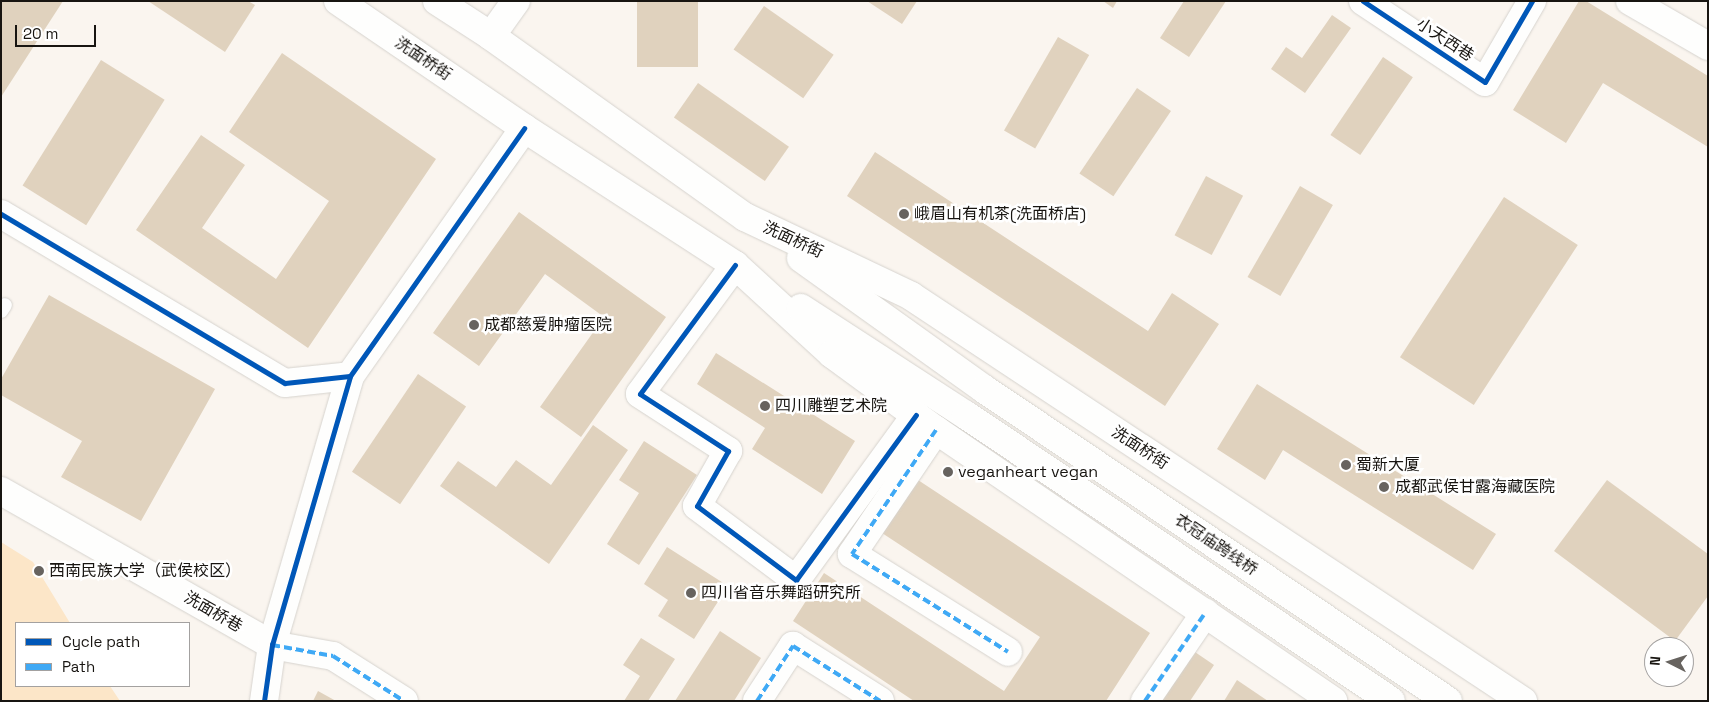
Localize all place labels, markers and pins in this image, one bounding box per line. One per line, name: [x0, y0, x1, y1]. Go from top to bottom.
place label: 峨眉山有机茶(洗面桥店): [914, 204, 1086, 224]
marker: 峨眉山有机茶(洗面桥店): [898, 208, 910, 220]
place label: 成都慈爱肿瘤医院: [484, 315, 612, 335]
marker: 成都慈爱肿瘤医院: [468, 319, 480, 331]
place label: 四川雕塑艺术院: [775, 396, 887, 416]
marker: 四川雕塑艺术院: [759, 400, 771, 412]
place label: 蜀新大厦: [1356, 455, 1420, 475]
marker: 蜀新大厦: [1340, 459, 1352, 471]
place label: veganheart vegan: [958, 462, 1098, 482]
marker: veganheart vegan: [942, 466, 954, 478]
place label: 成都武侯甘露海藏医院: [1395, 477, 1555, 497]
marker: 成都武侯甘露海藏医院: [1377, 480, 1391, 494]
place label: 西南民族大学（武侯校区）: [49, 561, 241, 581]
marker: 西南民族大学（武侯校区）: [33, 565, 45, 577]
place label: 四川省音乐舞蹈研究所: [701, 583, 861, 603]
marker: 四川省音乐舞蹈研究所: [685, 587, 697, 599]

